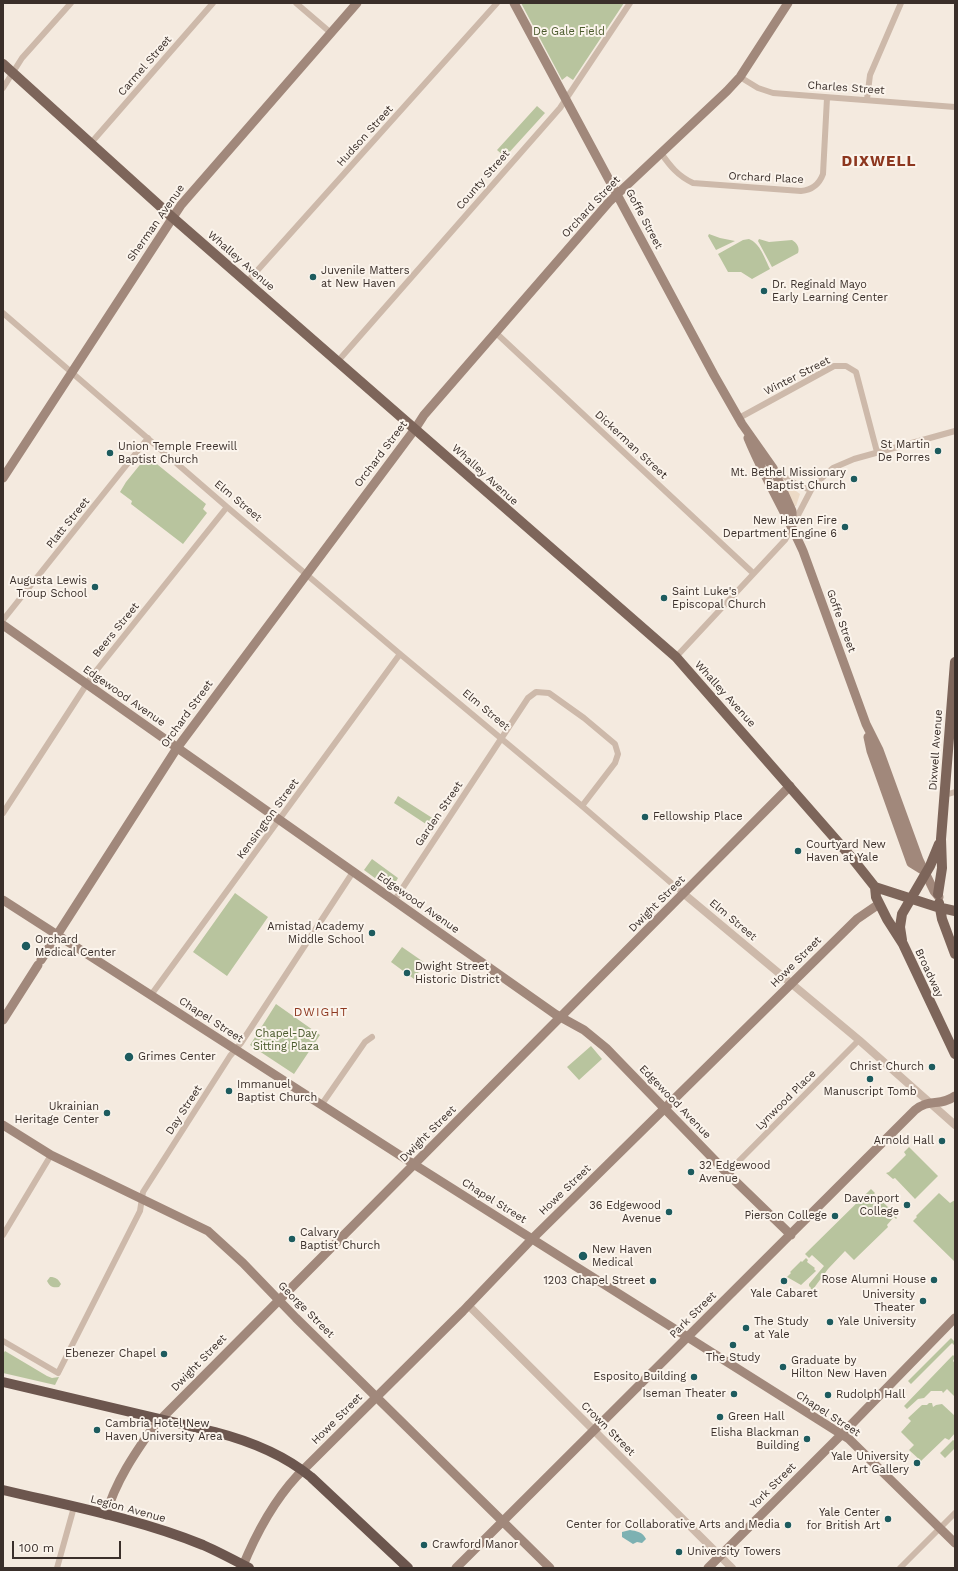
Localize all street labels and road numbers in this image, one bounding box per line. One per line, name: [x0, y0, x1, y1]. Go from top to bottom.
street label: Carmel Street: [115, 33, 175, 99]
street label: Charles Street: [807, 79, 885, 97]
street label: Hudson Street: [334, 103, 396, 169]
street label: County Street: [453, 147, 513, 213]
street label: Orchard Place: [728, 169, 804, 187]
street label: Orchard Street: [559, 173, 623, 241]
street label: Sherman Avenue: [125, 182, 187, 264]
street label: Goffe Street: [623, 187, 665, 251]
street label: Whalley Avenue: [205, 228, 277, 294]
street label: Winter Street: [762, 354, 832, 398]
street label: Dickerman Street: [592, 408, 670, 482]
street label: Orchard Street: [352, 418, 410, 490]
street label: Whalley Avenue: [449, 442, 521, 508]
street label: Elm Street: [212, 477, 264, 525]
street label: Platt Street: [44, 495, 92, 551]
street label: Goffe Street: [823, 588, 859, 654]
street label: Beers Street: [90, 600, 142, 660]
street label: Whalley Avenue: [692, 658, 758, 730]
street label: Edgewood Avenue: [80, 663, 168, 729]
street label: Orchard Street: [158, 678, 216, 750]
street label: Elm Street: [460, 686, 512, 734]
street label: Dixwell Avenue: [927, 709, 945, 791]
street label: Kensington Street: [234, 776, 302, 862]
street label: Garden Street: [412, 779, 466, 849]
street label: Edgewood Avenue: [374, 870, 462, 936]
street label: Dwight Street: [626, 873, 688, 935]
street label: Elm Street: [707, 896, 759, 944]
street label: Howe Street: [768, 934, 824, 990]
street label: Broadway: [912, 947, 946, 999]
street label: Chapel Street: [176, 994, 246, 1046]
street label: Edgewood Avenue: [636, 1062, 714, 1142]
street label: Lynwood Place: [753, 1067, 819, 1133]
street label: Day Street: [163, 1083, 205, 1137]
street label: Dwight Street: [397, 1103, 459, 1165]
street label: Howe Street: [536, 1162, 594, 1218]
street label: Chapel Street: [459, 1176, 529, 1226]
street label: George Street: [275, 1279, 337, 1341]
street label: Park Street: [667, 1289, 719, 1341]
street label: Dwight Street: [169, 1332, 229, 1394]
street label: Chapel Street: [793, 1388, 863, 1440]
street label: Howe Street: [309, 1391, 365, 1447]
street label: Crown Street: [578, 1399, 638, 1459]
street label: York Street: [747, 1460, 799, 1512]
street label: Legion Avenue: [89, 1493, 167, 1525]

